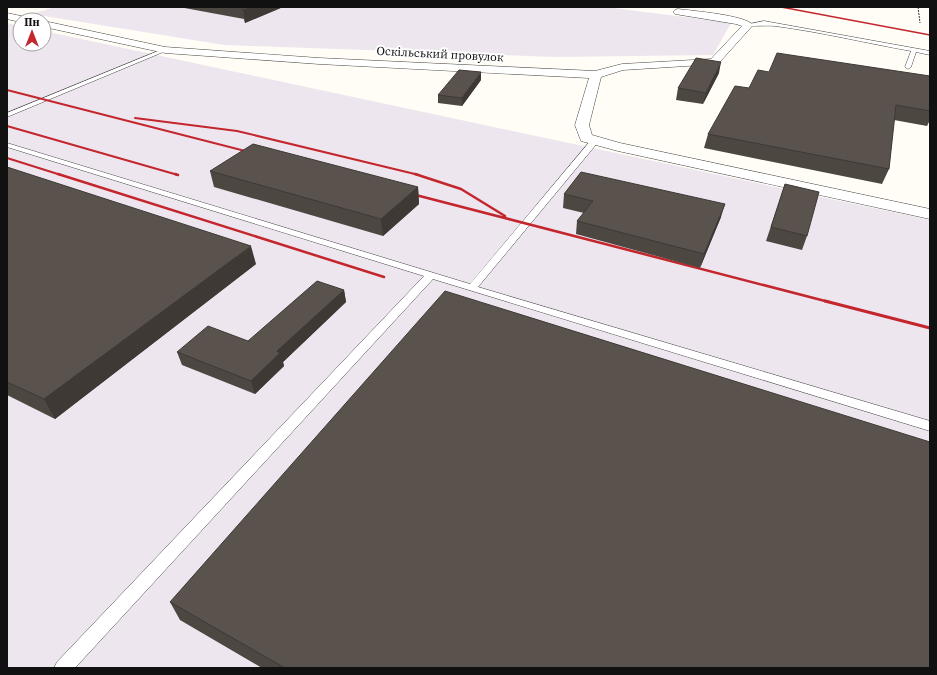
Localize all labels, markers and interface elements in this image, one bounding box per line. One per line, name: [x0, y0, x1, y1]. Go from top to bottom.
north arrow: [12, 12, 52, 52]
text: Пн: [24, 15, 40, 30]
street label: Оскільський провулок: [376, 43, 504, 65]

